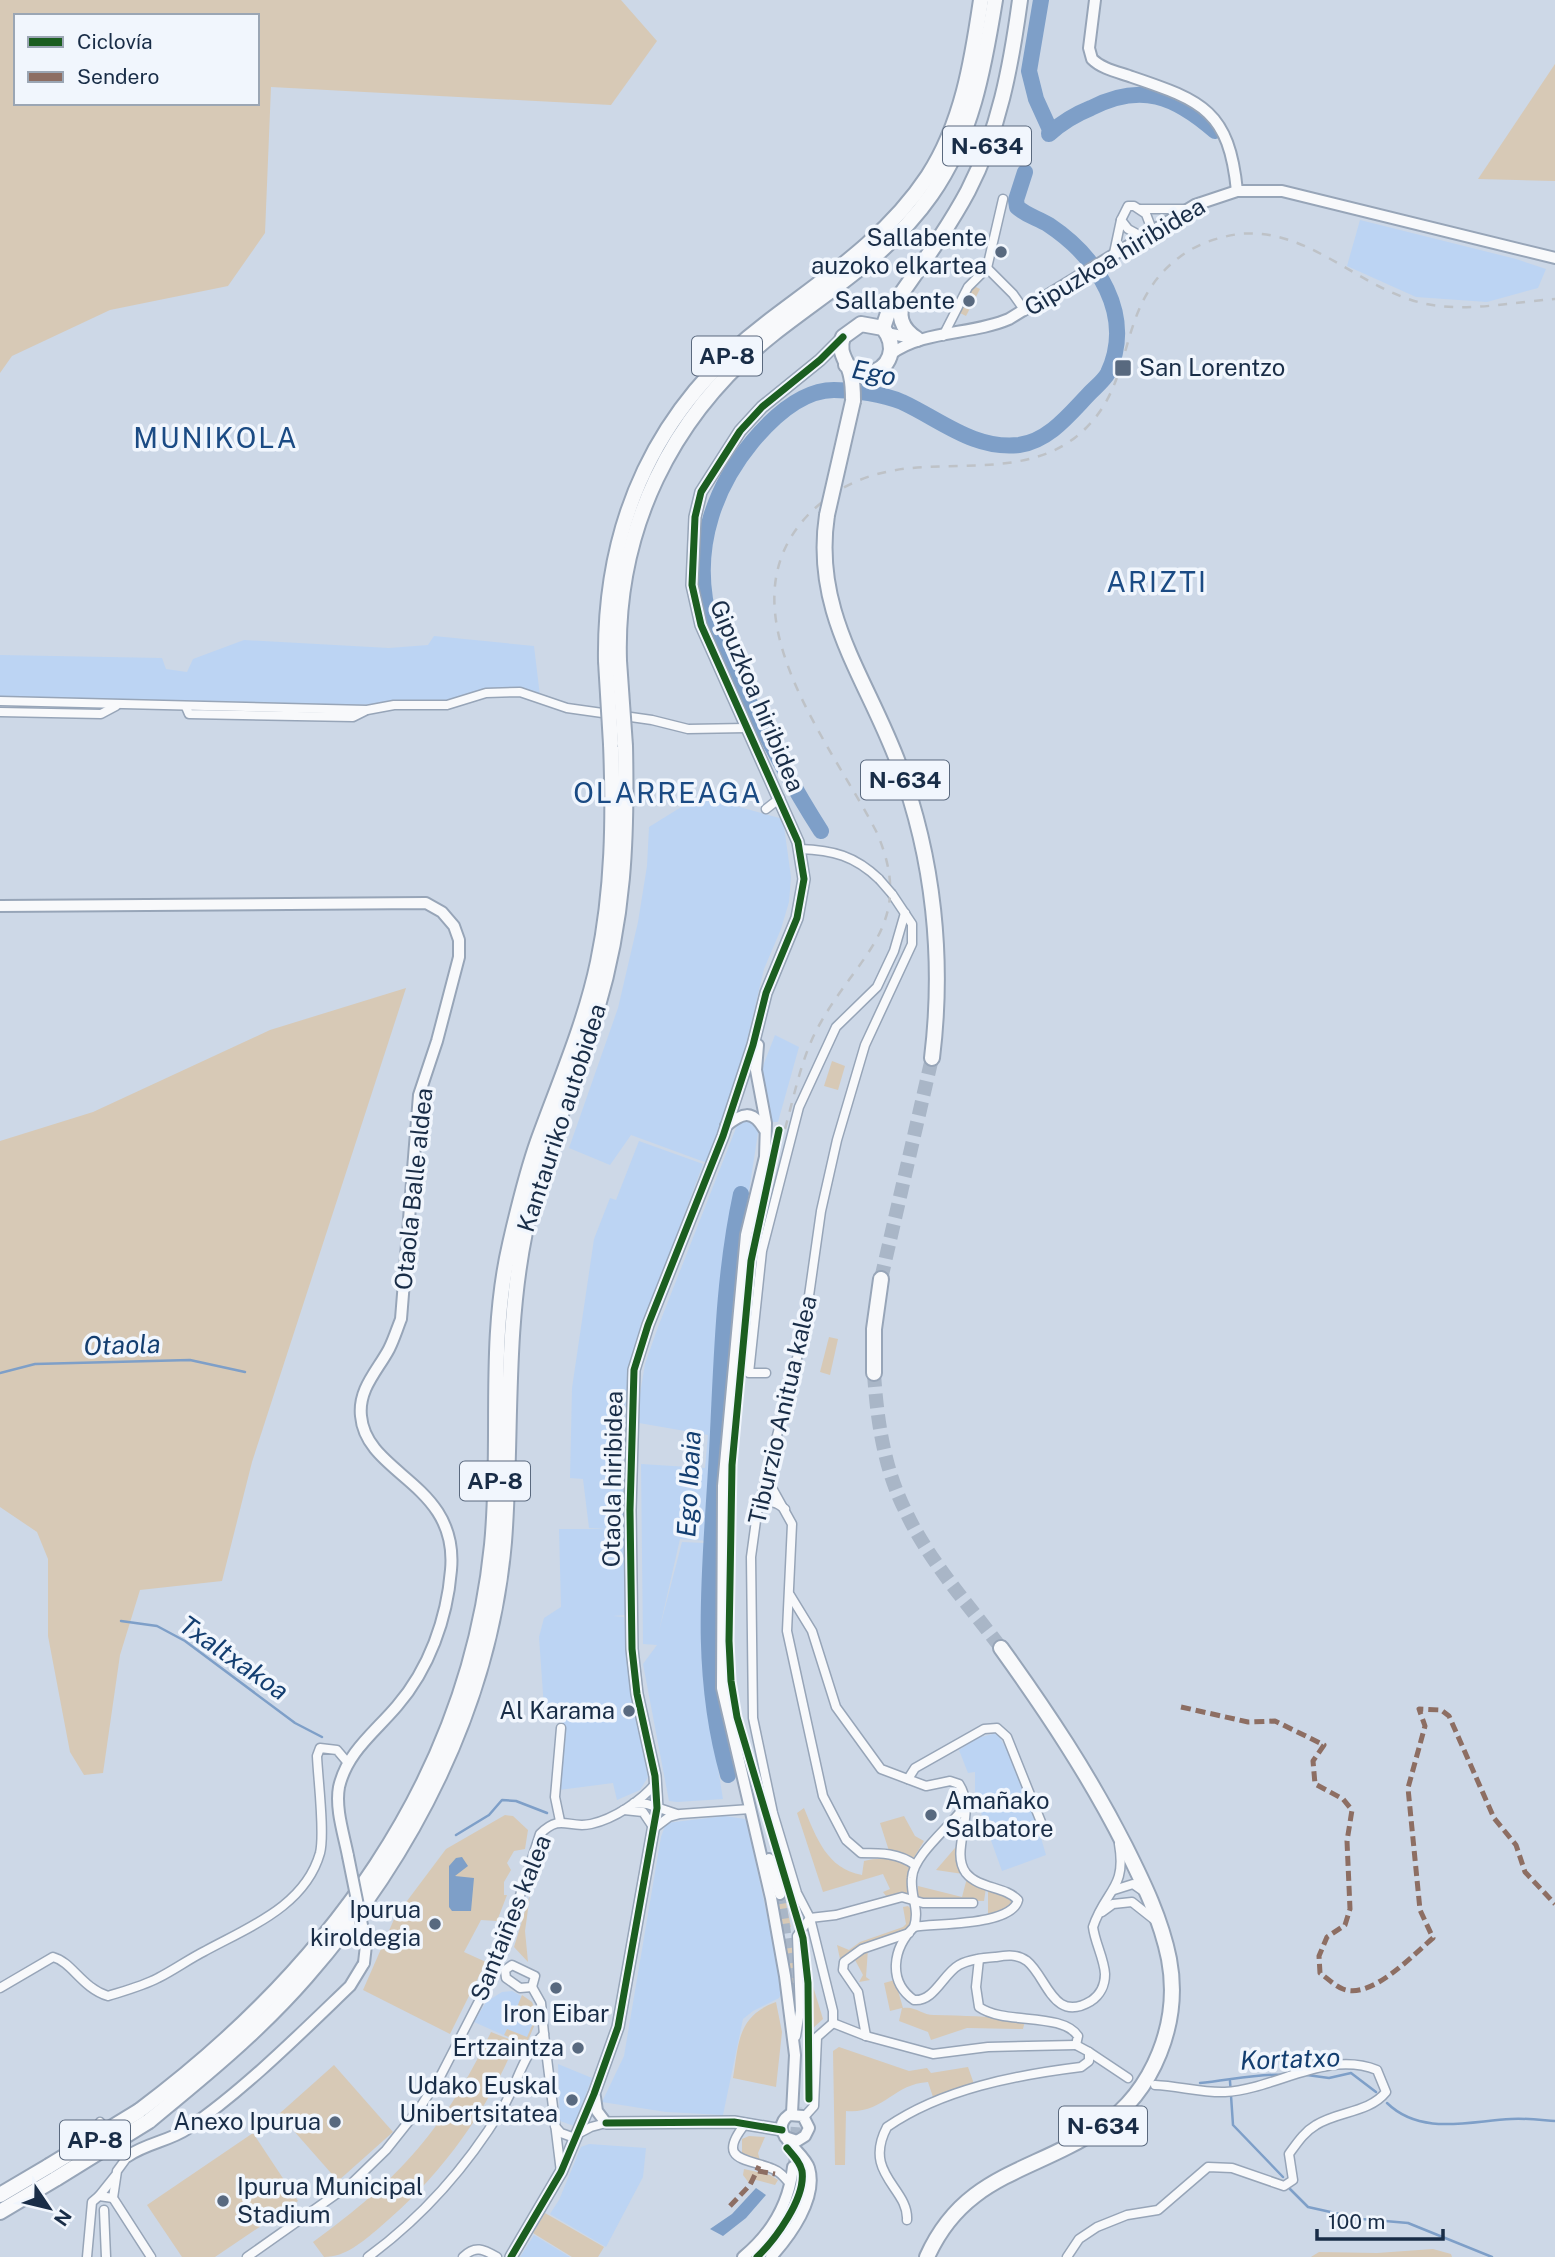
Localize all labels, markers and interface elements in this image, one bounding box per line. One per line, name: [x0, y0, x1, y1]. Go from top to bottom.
legend: [14, 14, 259, 105]
text: Ciclovía: [77, 29, 153, 54]
text: Sendero: [77, 64, 159, 89]
road number: N-634: [943, 127, 1031, 166]
street label: Gipuzkoa hiribidea: [1019, 191, 1210, 321]
place label: Sallabente auzoko elkartea: [811, 223, 987, 279]
marker: Sallabente auzoko elkartea: [993, 244, 1009, 260]
place label: Sallabente: [835, 286, 955, 314]
marker: Sallabente: [961, 293, 977, 309]
road number: AP-8: [692, 336, 762, 376]
water label: Ego: [849, 353, 899, 392]
place label: San Lorentzo: [1139, 353, 1285, 381]
marker: San Lorentzo: [1113, 358, 1133, 378]
district label: MUNIKOLA: [133, 421, 299, 454]
district label: ARIZTI: [1106, 565, 1208, 598]
street label: Gipuzkoa hiribidea: [705, 596, 811, 796]
road number: N-634: [861, 760, 949, 800]
district label: OLARREAGA: [573, 776, 763, 809]
street label: Kantauriko autobidea: [511, 1000, 611, 1235]
street label: Otaola Balle aldea: [388, 1086, 438, 1291]
street label: Tiburzio Anitua kalea: [742, 1293, 822, 1527]
water label: Otaola: [83, 1328, 161, 1361]
street label: Otaola hiribidea: [596, 1390, 628, 1567]
water label: Ego Ibaia: [670, 1430, 707, 1538]
road number: AP-8: [460, 1462, 530, 1500]
water label: Txaltxakoa: [174, 1609, 295, 1706]
place label: Al Karama: [499, 1696, 615, 1724]
marker: Al Karama: [621, 1703, 637, 1719]
place label: Amañako Salbatore: [945, 1786, 1054, 1842]
marker: Amañako Salbatore: [923, 1807, 939, 1823]
street label: Santaiñes kalea: [464, 1831, 556, 2005]
place label: Ipurua kiroldegia: [310, 1895, 421, 1951]
marker: Ipurua kiroldegia: [427, 1916, 443, 1932]
marker: Iron Eibar: [548, 1980, 564, 1996]
place label: Iron Eibar: [503, 1999, 609, 2027]
place label: Ertzaintza: [453, 2033, 564, 2061]
marker: Ertzaintza: [570, 2040, 586, 2056]
water label: Kortatxo: [1239, 2041, 1341, 2076]
place label: Udako Euskal Unibertsitatea: [399, 2071, 558, 2127]
marker: Udako Euskal Unibertsitatea: [564, 2092, 580, 2108]
road number: N-634: [1059, 2106, 1147, 2146]
place label: Anexo Ipurua: [173, 2107, 321, 2135]
marker: Anexo Ipurua: [327, 2114, 343, 2130]
road number: AP-8: [60, 2120, 130, 2160]
place label: Ipurua Municipal Stadium: [237, 2172, 423, 2228]
north arrow: [14, 2173, 84, 2243]
marker: Ipurua Municipal Stadium: [215, 2193, 231, 2209]
scale bar: [1317, 2198, 1443, 2242]
text: N: [50, 2205, 76, 2230]
text: 100 m: [1328, 2209, 1385, 2234]

